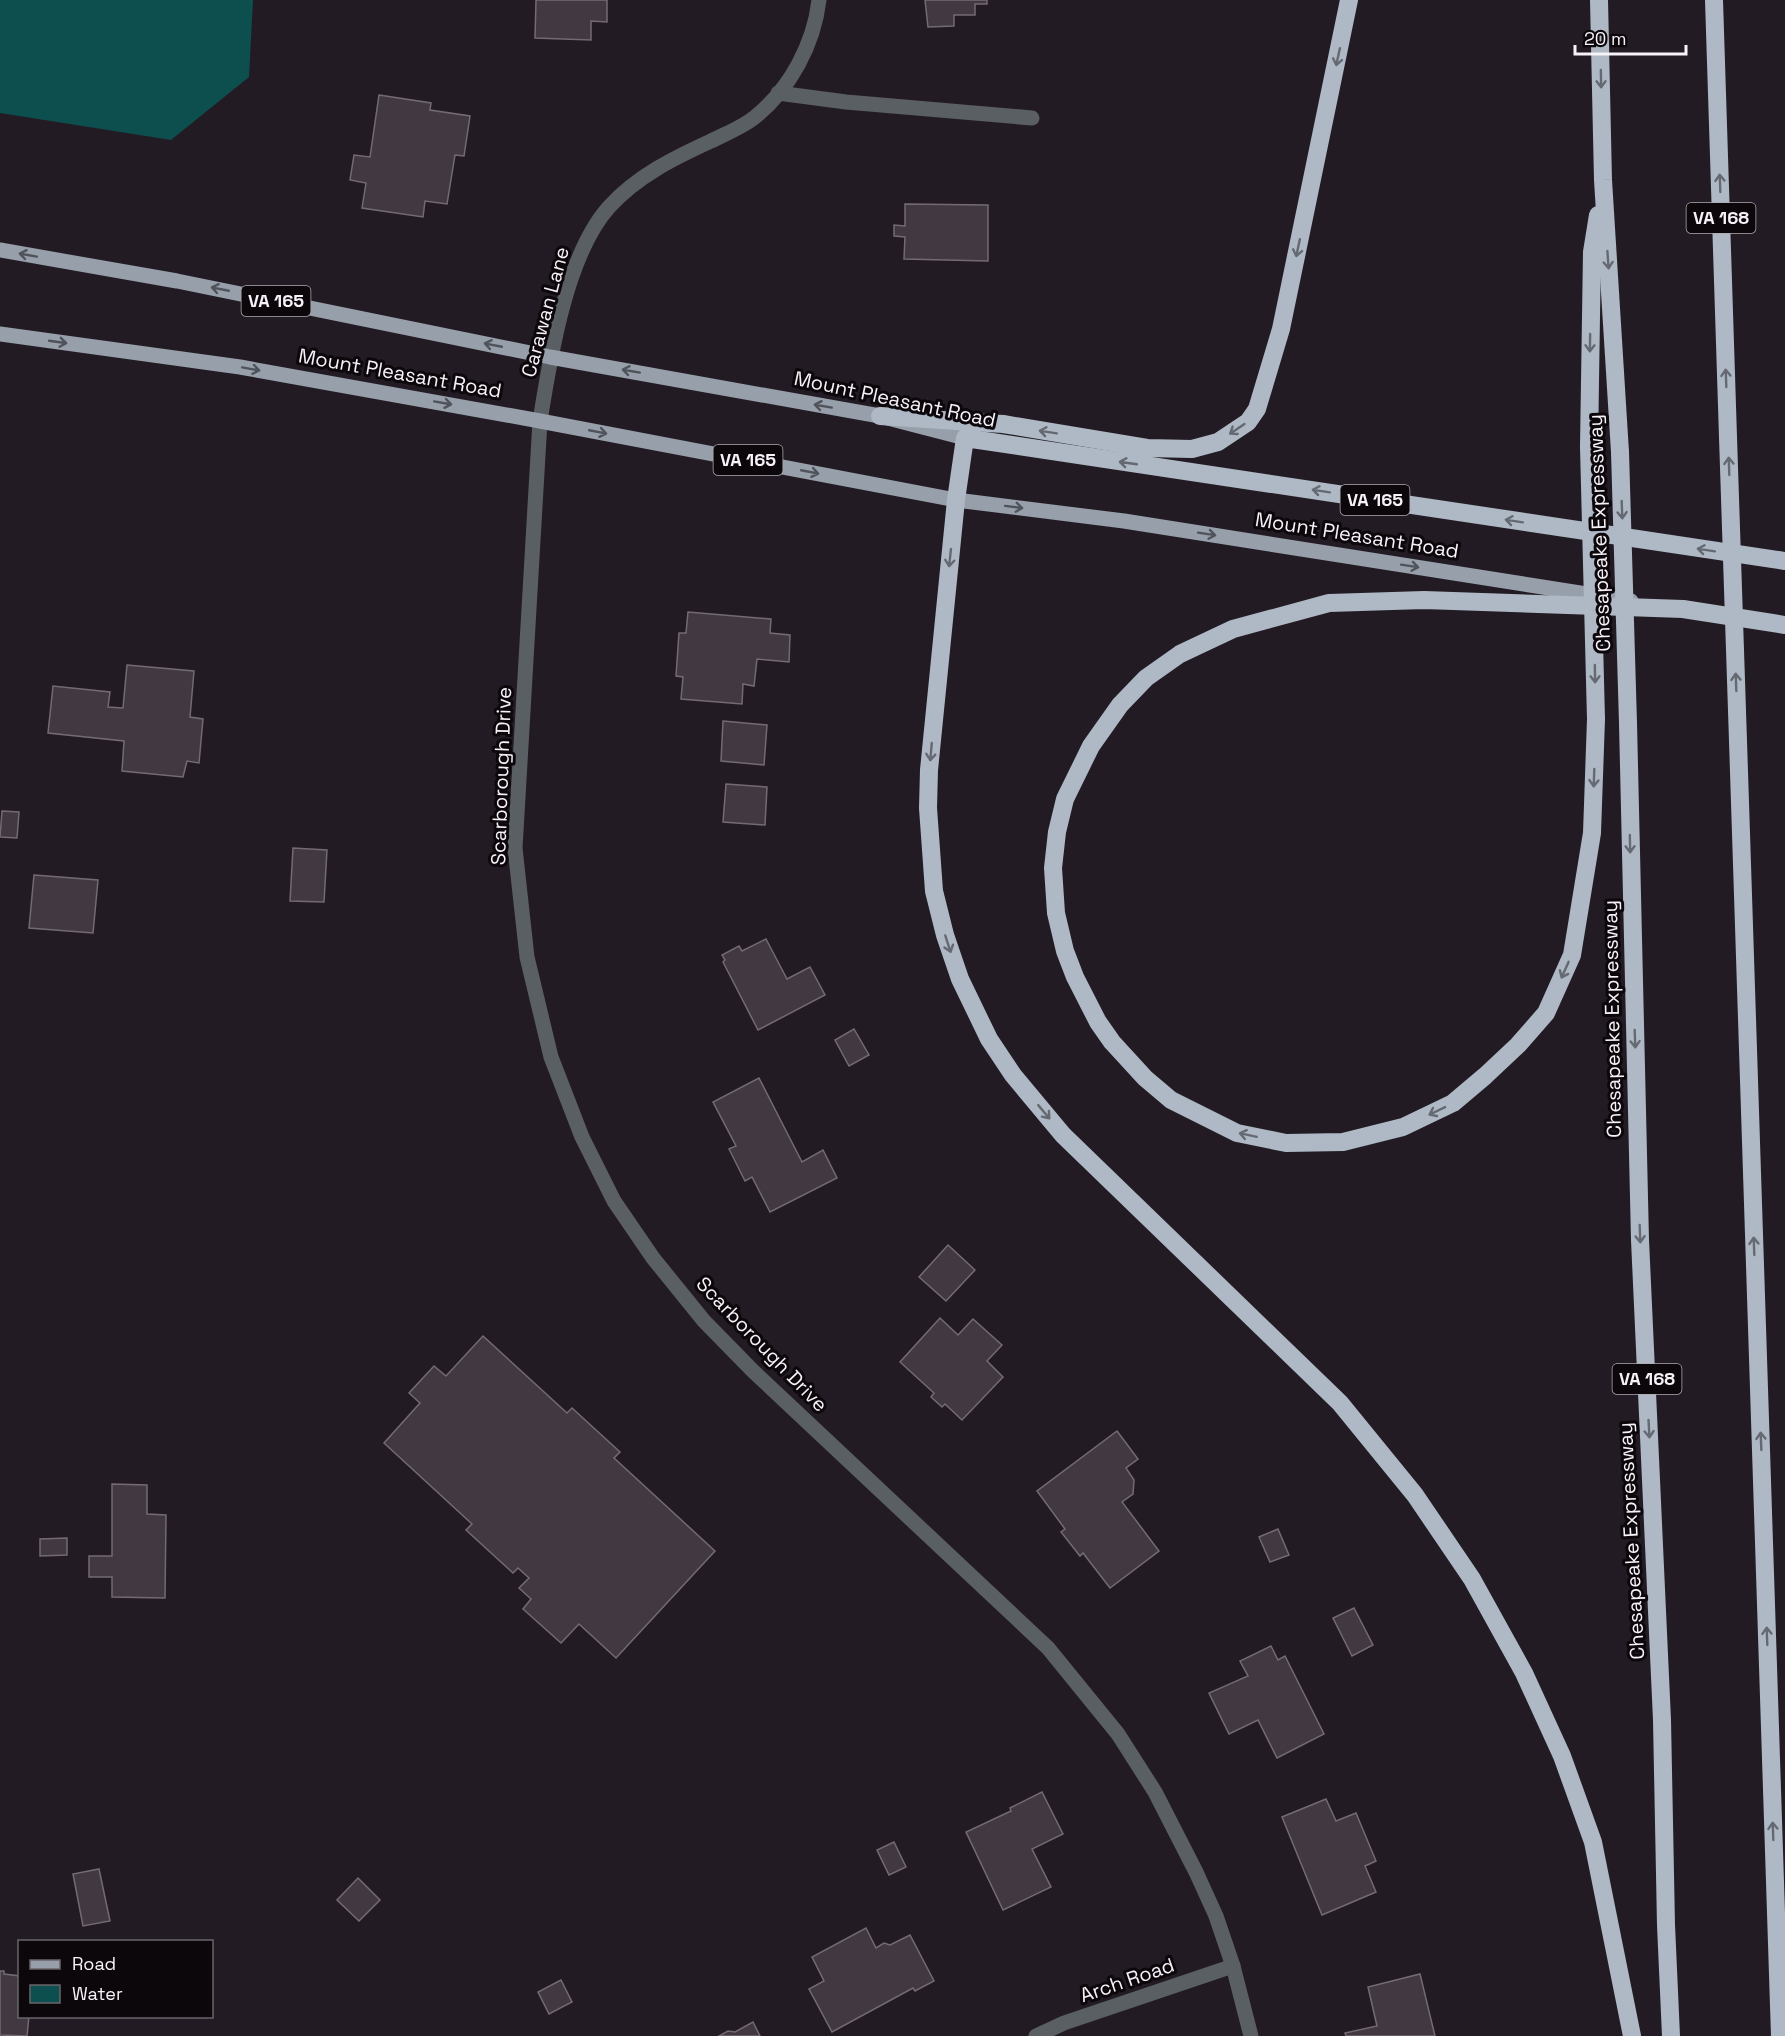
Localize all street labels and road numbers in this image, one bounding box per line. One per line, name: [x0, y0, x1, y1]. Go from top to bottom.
road number: VA 168: [1686, 203, 1756, 233]
street label: Carawan Lane: [515, 244, 575, 380]
road number: VA 165: [242, 286, 310, 316]
street label: Mount Pleasant Road: [296, 342, 504, 404]
street label: Mount Pleasant Road: [792, 365, 998, 433]
street label: Chesapeake Expressway: [1582, 414, 1616, 652]
road number: VA 165: [714, 445, 783, 475]
road number: VA 165: [1340, 485, 1410, 515]
street label: Mount Pleasant Road: [1253, 506, 1461, 564]
street label: Scarborough Drive: [485, 686, 517, 866]
street label: Chesapeake Expressway: [1597, 900, 1627, 1138]
street label: Scarborough Drive: [691, 1271, 833, 1417]
road number: VA 168: [1612, 1364, 1682, 1394]
street label: Chesapeake Expressway: [1612, 1422, 1650, 1660]
street label: Arch Road: [1076, 1952, 1178, 2008]

